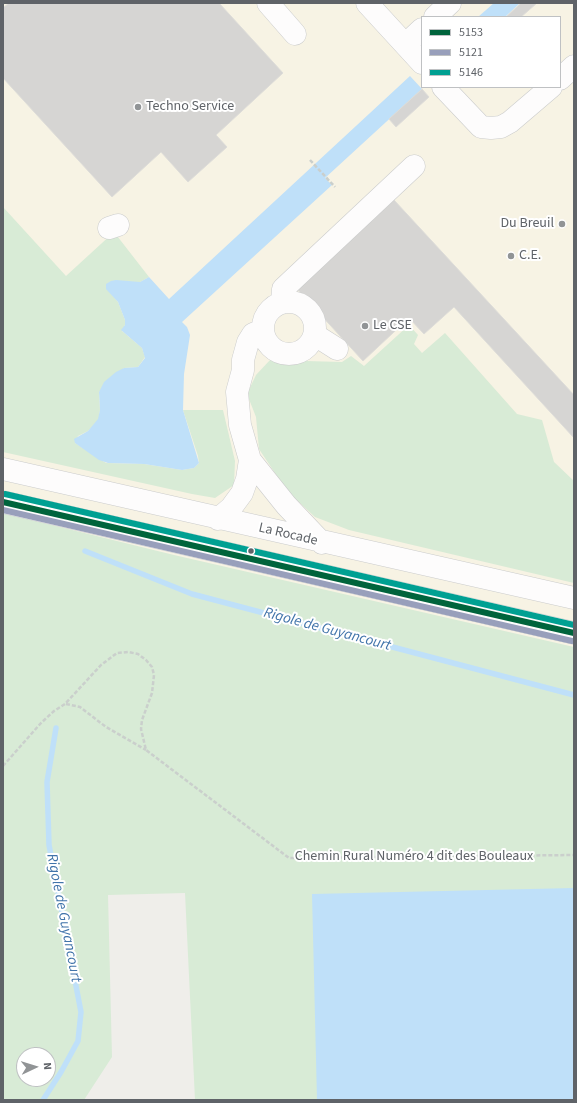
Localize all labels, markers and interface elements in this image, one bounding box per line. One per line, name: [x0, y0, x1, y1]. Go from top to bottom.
legend: [421, 16, 561, 88]
text: 5153: [459, 24, 483, 41]
text: 5121: [459, 44, 483, 61]
text: 5146: [459, 64, 483, 81]
place label: Techno Service: [146, 99, 234, 115]
marker: Techno Service: [133, 102, 143, 112]
place label: Du Breuil: [500, 216, 554, 232]
marker: Du Breuil: [557, 219, 567, 229]
place label: C.E.: [519, 248, 541, 264]
marker: C.E.: [506, 251, 516, 261]
place label: Le CSE: [373, 318, 412, 334]
marker: Le CSE: [360, 321, 370, 331]
street label: La Rocade: [257, 520, 319, 550]
unlabelled marker: [246, 546, 256, 556]
water label: Rigole de Guyancourt: [262, 604, 392, 656]
street label: Chemin Rural Numéro 4 dit des Bouleaux: [295, 849, 533, 865]
water label: Rigole de Guyancourt: [42, 852, 84, 984]
north arrow: [16, 1047, 56, 1087]
text: N: [40, 1062, 55, 1070]

